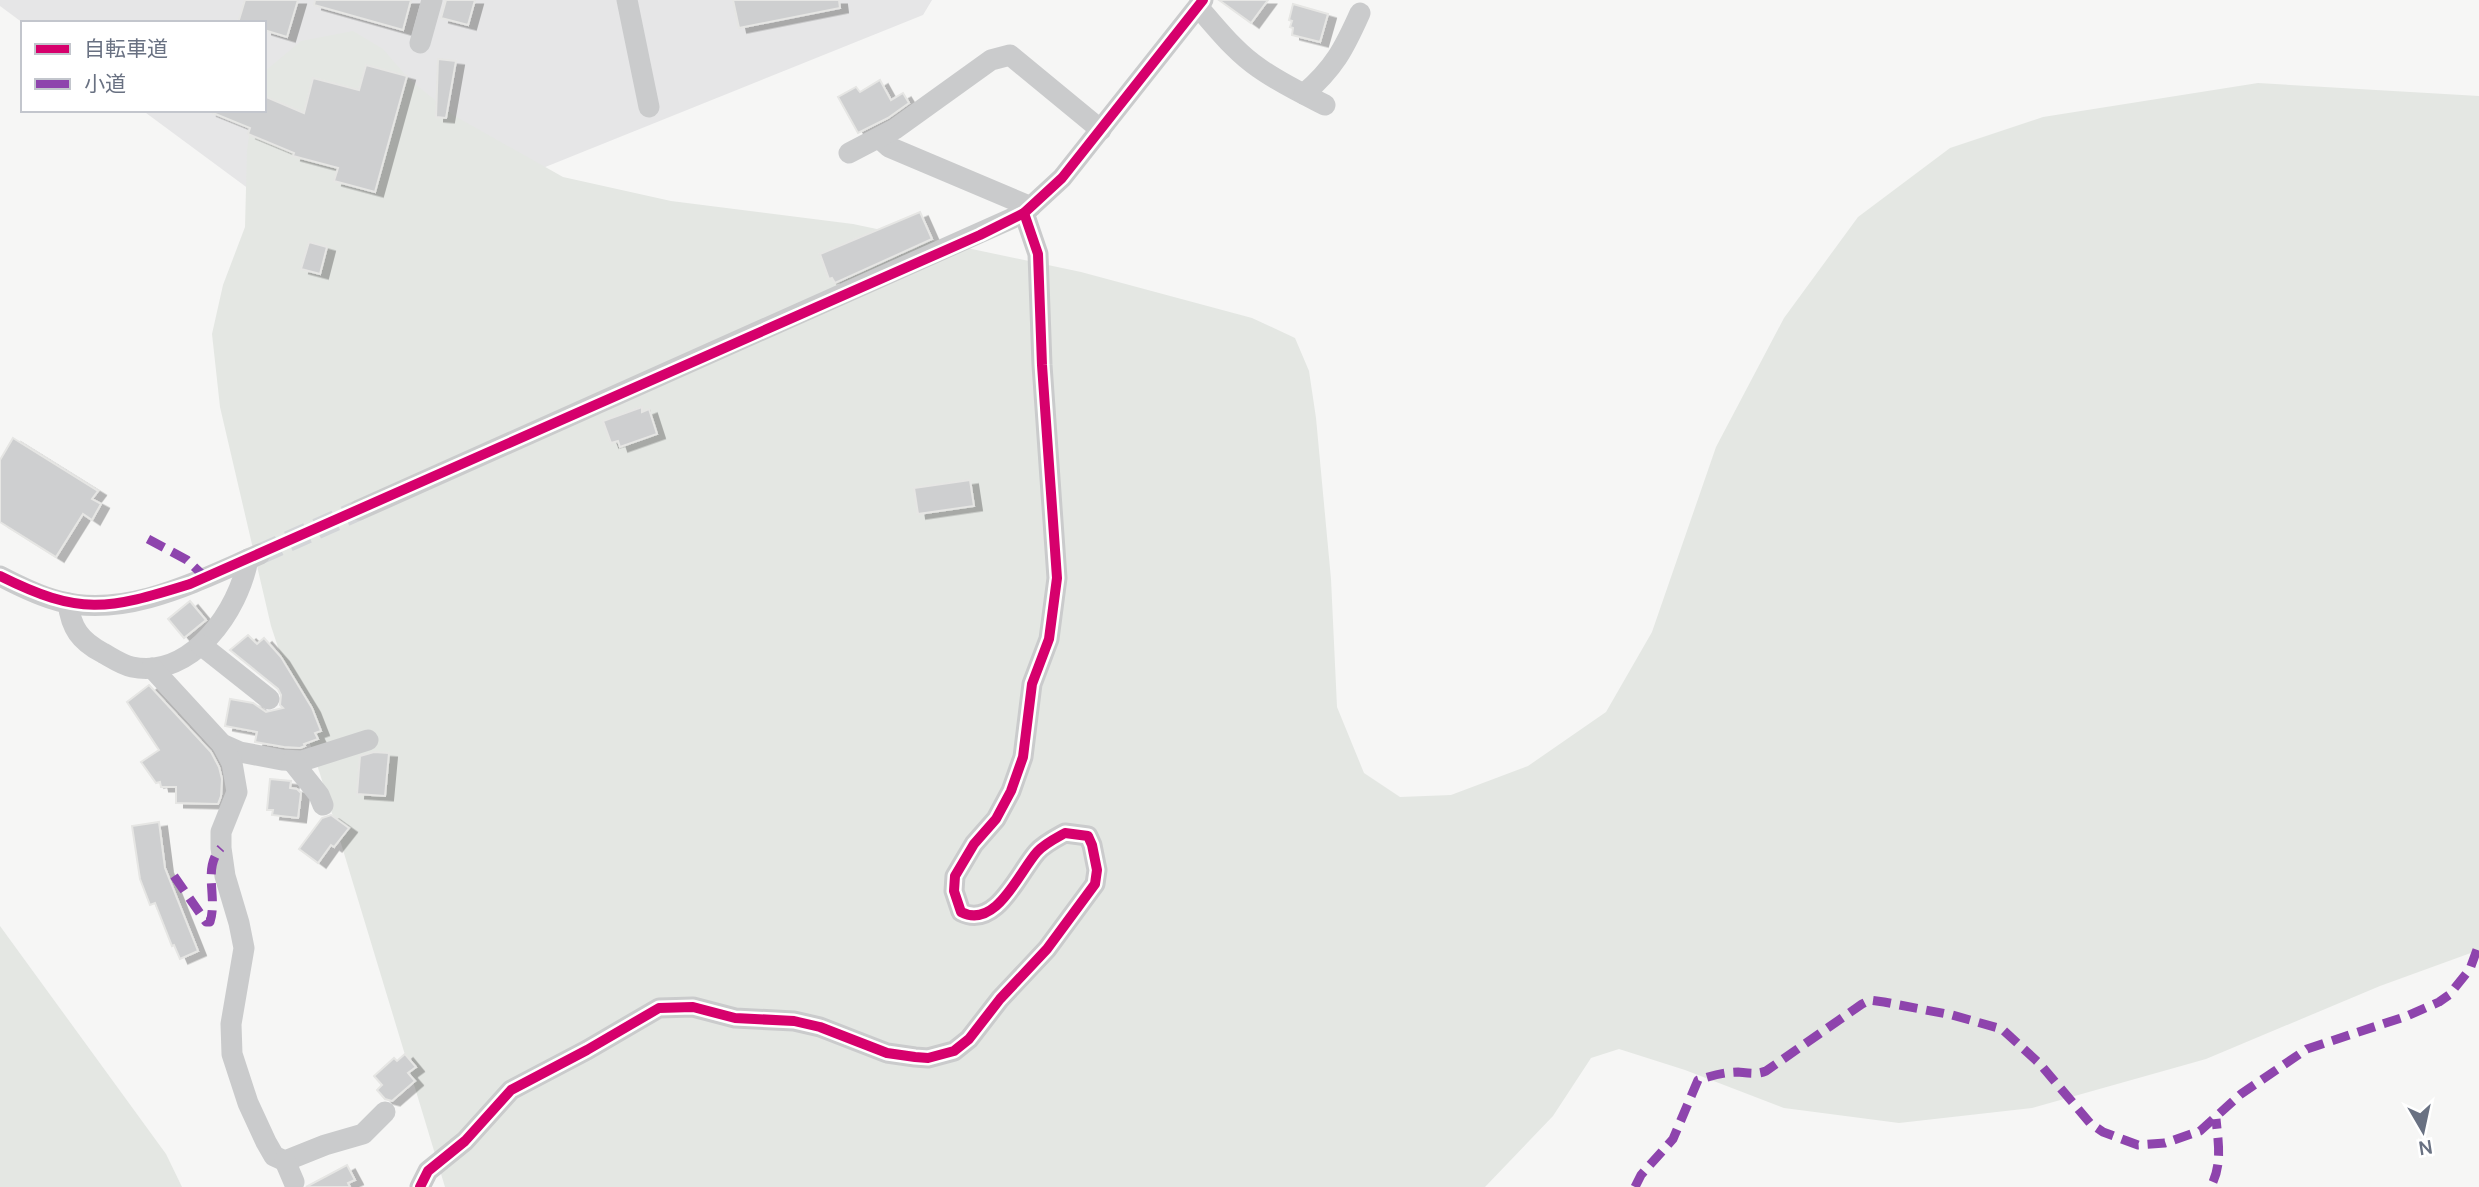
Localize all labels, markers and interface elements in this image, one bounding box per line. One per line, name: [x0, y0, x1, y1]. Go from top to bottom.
legend: [21, 21, 266, 112]
text: 自転車道: [84, 34, 168, 62]
text: 小道: [84, 69, 126, 97]
north arrow: [2388, 1096, 2458, 1166]
text: N: [2417, 1134, 2434, 1162]

